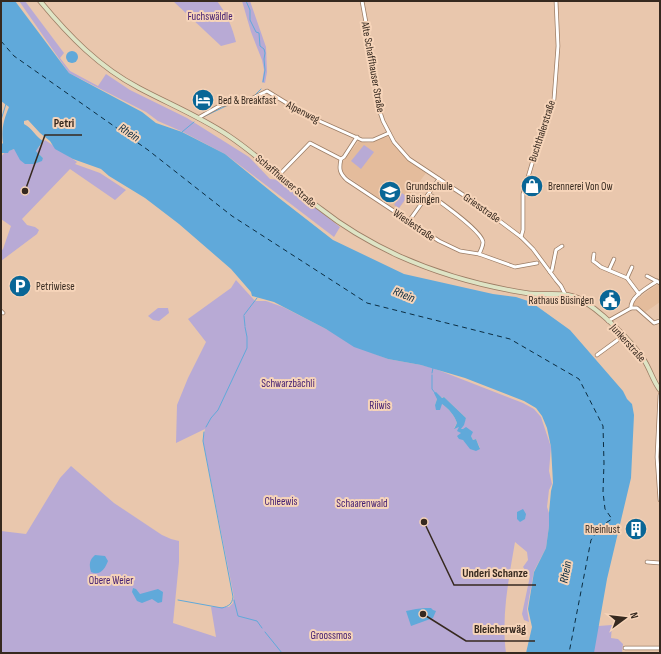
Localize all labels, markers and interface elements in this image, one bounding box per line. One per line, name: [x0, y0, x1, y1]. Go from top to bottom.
park label: Fuchswäldle: [187, 10, 233, 23]
street label: Alte Schaffhauser Straße: [358, 20, 387, 113]
hotel icon: Bed & Breakfast: [190, 87, 216, 113]
place label: Bed & Breakfast: [218, 94, 277, 107]
street label: Alpenweg: [283, 98, 322, 126]
street label: Buchthalerstraße: [526, 99, 558, 163]
callout: Petri: [45, 111, 82, 135]
text: Petri: [54, 116, 74, 131]
water label: Rhein: [116, 121, 142, 145]
street label: Schaffhauser Straße: [253, 152, 319, 210]
shop icon: Brennerei Von Ow: [519, 173, 545, 199]
school or university icon: Grundschule Büsingen: [377, 179, 403, 205]
place label: Grundschule Büsingen: [406, 180, 453, 206]
place label: Brennerei Von Ow: [548, 180, 613, 193]
street label: Griesstraße: [461, 190, 503, 226]
street label: Wieslestraße: [391, 206, 437, 244]
parking icon: Petriwiese: [7, 273, 33, 299]
place label: Petriwiese: [36, 280, 75, 293]
water label: Rhein: [391, 284, 417, 306]
public building icon: Rathaus Büsingen: [597, 287, 623, 313]
place label: Rathaus Büsingen: [529, 294, 594, 307]
street label: Junkerstraße: [607, 321, 648, 365]
park label: Schwarzbächli: [261, 377, 315, 390]
park label: Riiwis: [369, 399, 391, 412]
park label: Chleewis: [264, 495, 298, 508]
park label: Schaarenwald: [336, 497, 388, 510]
building icon: Rheinlust: [623, 516, 649, 542]
place label: Rheinlust: [585, 523, 621, 536]
water label: Rhein: [557, 560, 575, 584]
callout: Underi Schanze: [454, 561, 536, 585]
text: Underi Schanze: [462, 566, 528, 581]
park label: Obere Weier: [89, 574, 133, 587]
north arrow: [605, 598, 645, 638]
text: N: [627, 611, 641, 620]
callout: Bleicherwäg: [466, 617, 535, 641]
text: Bleicherwäg: [474, 622, 526, 637]
park label: Groossmos: [311, 629, 352, 642]

